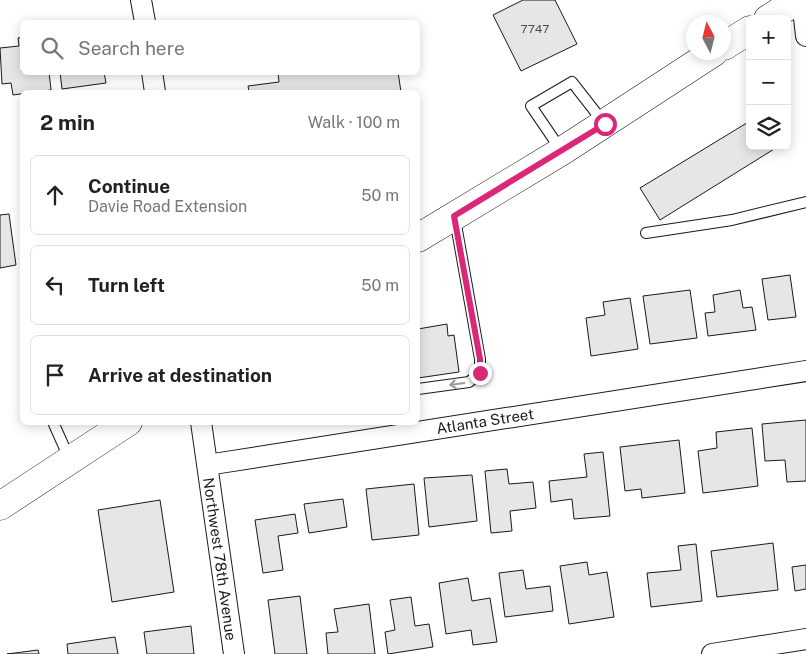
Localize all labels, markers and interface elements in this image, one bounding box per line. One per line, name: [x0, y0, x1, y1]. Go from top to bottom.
north arrow: [686, 15, 731, 60]
map controls: [746, 15, 791, 150]
button: +: [746, 15, 791, 60]
search box: [20, 20, 420, 75]
house number: 7747: [520, 22, 550, 36]
icon: search: [38, 34, 66, 62]
text: Search here: [78, 37, 185, 59]
button: −: [746, 60, 791, 105]
button: layers: [746, 105, 791, 150]
text: 2 min: [40, 110, 95, 135]
text: Walk · 100 m: [308, 113, 400, 132]
route start: [594, 113, 617, 136]
text: Continue: [88, 175, 170, 197]
icon: ahead: [41, 181, 69, 209]
text: 50 m: [361, 186, 399, 205]
text: Davie Road Extension: [88, 197, 247, 216]
icon: left: [41, 271, 69, 299]
text: Turn left: [88, 274, 165, 296]
text: 50 m: [361, 276, 399, 295]
icon: arrive: [41, 361, 69, 389]
route end: [469, 362, 492, 385]
text: Arrive at destination: [88, 364, 272, 386]
one-way arrow: [450, 379, 466, 389]
street label: Atlanta Street: [435, 405, 535, 437]
street label: Northwest 78th Avenue: [200, 476, 240, 642]

